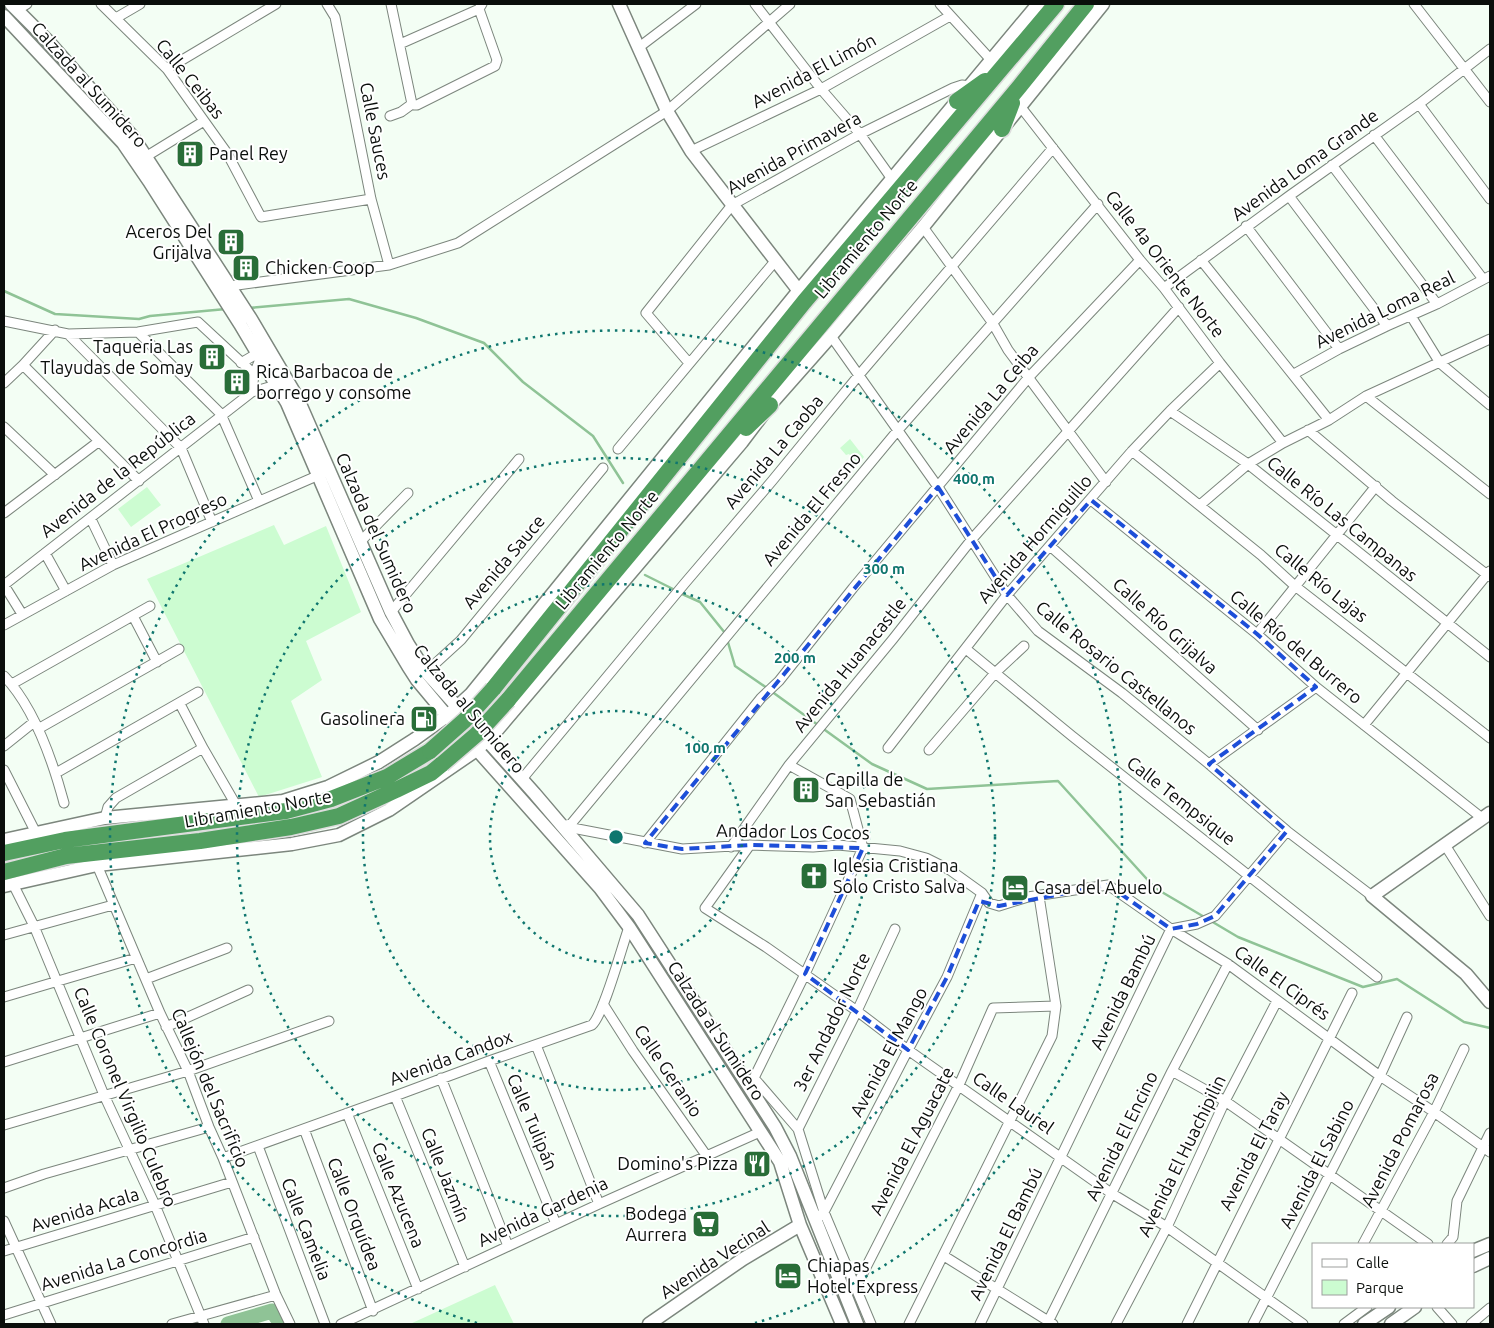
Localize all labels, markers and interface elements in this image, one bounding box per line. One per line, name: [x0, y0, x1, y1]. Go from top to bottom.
street label: Calzada al Sumidero: [28, 17, 151, 151]
street label: Avenida El Limón: [748, 29, 879, 111]
street label: Calle Ceibas: [153, 34, 229, 122]
street label: Calle Sauces: [357, 80, 395, 181]
street label: Avenida Loma Grande: [1227, 104, 1382, 224]
street label: Avenida Primavera: [723, 107, 864, 197]
building icon: Panel Rey: [175, 139, 205, 169]
place label: Panel Rey: [209, 143, 288, 163]
street label: Libramiento Norte: [810, 175, 921, 302]
street label: Calle 4a Oriente Norte: [1102, 186, 1229, 341]
place label: Aceros Del Grijalva: [125, 221, 212, 262]
building icon: Aceros Del Grijalva: [216, 227, 246, 257]
building icon: Chicken Coop: [231, 253, 261, 283]
place label: Chicken Coop: [265, 257, 375, 277]
street label: Avenida Loma Real: [1312, 267, 1458, 351]
place label: Taqueria Las Tlayudas de Somay: [40, 336, 193, 377]
street label: Avenida La Ceiba: [939, 340, 1042, 457]
building icon: Taqueria Las Tlayudas de Somay: [197, 342, 227, 372]
place label: Rica Barbacoa de borrego y consome: [256, 361, 411, 402]
building icon: Rica Barbacoa de borrego y consome: [222, 367, 252, 397]
street label: Avenida La Caoba: [720, 391, 826, 512]
street label: Avenida de la República: [36, 408, 199, 541]
street label: Avenida El Fresno: [758, 447, 865, 569]
street label: Calzada del Sumidero: [333, 449, 421, 616]
street label: Calle Río Las Campanas: [1264, 451, 1422, 585]
text: 400 m: [953, 470, 995, 487]
street label: Avenida Hormiguillo: [973, 470, 1095, 607]
street label: Libramiento Norte: [551, 486, 662, 613]
street label: Avenida El Progreso: [75, 488, 230, 574]
street label: Avenida Sauce: [458, 511, 548, 612]
street label: Calle Río Lajas: [1271, 539, 1372, 626]
text: 300 m: [863, 560, 905, 577]
street label: Calle Río Grijalva: [1109, 573, 1222, 677]
street label: Calle Río del Burrero: [1227, 585, 1367, 707]
street label: Avenida Huanacastle: [789, 593, 910, 736]
street label: Calle Rosario Castellanos: [1032, 596, 1201, 738]
street label: Calzada al Sumidero: [410, 640, 529, 777]
text: 200 m: [774, 649, 816, 666]
fuel station icon: Gasolinera: [409, 704, 439, 734]
place label: Gasolinera: [320, 708, 405, 728]
text: 100 m: [684, 739, 726, 756]
street label: Calle Tempsique: [1123, 752, 1240, 849]
place label: Capilla de San Sebastián: [825, 769, 936, 810]
building icon: Capilla de San Sebastián: [791, 775, 821, 805]
street label: Libramiento Norte: [183, 785, 333, 831]
street label: Andador Los Cocos: [716, 820, 870, 842]
centre of rings: [607, 828, 625, 846]
place label: Iglesia Cristiana Solo Cristo Salva: [833, 855, 965, 896]
church icon: Iglesia Cristiana Solo Cristo Salva: [799, 861, 829, 891]
hotel icon: Casa del Abuelo: [1000, 873, 1030, 903]
place label: Casa del Abuelo: [1034, 877, 1162, 897]
street label: Avenida Bambú: [1086, 931, 1159, 1052]
street label: Calle El Ciprés: [1231, 941, 1334, 1024]
street label: 3er Andador Norte: [789, 949, 873, 1094]
street label: Calzada al Sumidero: [664, 957, 769, 1104]
street label: Avenida El Mango: [846, 983, 931, 1120]
street label: Calle Coronel Virgilio Culebro: [70, 984, 181, 1210]
street label: Callejón del Sacrificio: [168, 1005, 254, 1170]
street label: Calle Geranio: [631, 1021, 707, 1120]
street label: Avenida Candox: [387, 1026, 515, 1089]
street label: Avenida El Aguacate: [865, 1063, 957, 1218]
street label: Calle Laurel: [969, 1067, 1058, 1137]
street label: Avenida El Encino: [1081, 1068, 1161, 1204]
street label: Avenida Pomarosa: [1356, 1069, 1442, 1210]
street label: Calle Tulipán: [504, 1070, 562, 1173]
street label: Avenida El Huachipilin: [1133, 1072, 1229, 1239]
street label: Avenida El Taray: [1214, 1087, 1292, 1213]
street label: Avenida El Sabino: [1275, 1096, 1357, 1231]
street label: Calle Jazmín: [418, 1124, 474, 1225]
street label: Calle Azucena: [369, 1139, 429, 1250]
restaurant icon: Domino's Pizza: [742, 1149, 772, 1179]
place label: Domino's Pizza: [617, 1153, 738, 1173]
street label: Calle Orquídea: [324, 1154, 386, 1273]
street label: Avenida El Bambú: [964, 1164, 1046, 1303]
street label: Avenida Gardenia: [474, 1172, 611, 1250]
street label: Calle Camelia: [278, 1175, 336, 1283]
street label: Avenida Acala: [28, 1183, 141, 1235]
place label: Bodega Aurrera: [625, 1203, 687, 1244]
supermarket icon: Bodega Aurrera: [691, 1209, 721, 1239]
street label: Avenida Vecinal: [656, 1216, 773, 1302]
street label: Avenida La Concordia: [38, 1224, 209, 1294]
legend: [1312, 1243, 1474, 1308]
text: Calle: [1356, 1254, 1389, 1271]
place label: Chiapas Hotel Express: [807, 1255, 918, 1296]
hotel icon: Chiapas Hotel Express: [773, 1261, 803, 1291]
text: Parque: [1356, 1279, 1404, 1296]

